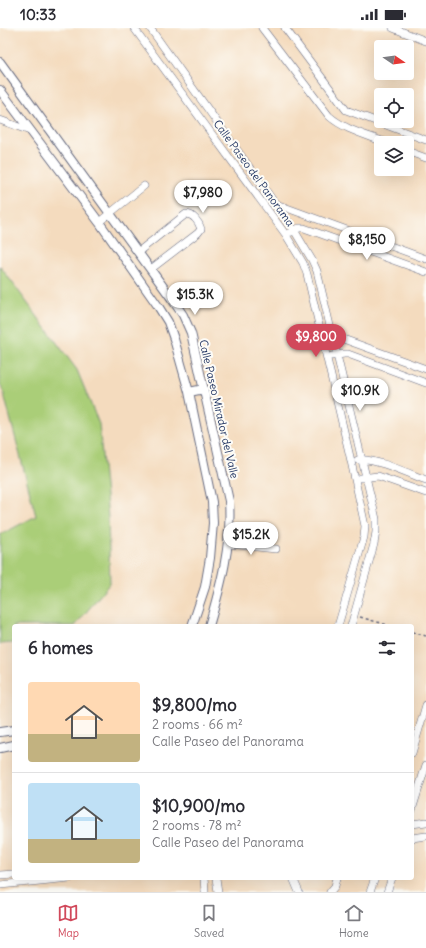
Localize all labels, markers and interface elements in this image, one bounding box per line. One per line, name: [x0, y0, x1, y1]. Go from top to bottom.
text: 10:33: [20, 5, 56, 24]
north arrow: [374, 40, 414, 80]
map controls: [374, 40, 414, 176]
button: locate: [374, 88, 414, 128]
street label: Calle Paseo del Panorama: [211, 117, 297, 229]
button: layers: [374, 136, 414, 176]
pin: $7,980: [170, 180, 236, 214]
text: $7,980: [183, 184, 223, 201]
pin: $8,150: [334, 227, 400, 261]
text: $8,150: [348, 231, 386, 248]
pin: $15.3K: [162, 282, 228, 316]
text: $15.3K: [176, 286, 214, 303]
pin: $9,800: [283, 324, 349, 358]
text: $9,800: [295, 328, 337, 345]
street label: Calle Paseo Mirador del Valle: [196, 338, 242, 480]
pin: $10.9K: [327, 378, 393, 412]
text: $10.9K: [341, 382, 379, 399]
pin: $15.2K: [218, 522, 284, 556]
text: $15.2K: [232, 526, 270, 543]
text: 6 homes: [28, 637, 93, 659]
icon: filters: [376, 637, 398, 659]
text: $9,800/mo: [152, 694, 237, 716]
icon: home: [60, 698, 108, 746]
text: 2 rooms · 66 m²: [152, 716, 243, 733]
text: Calle Paseo del Panorama: [152, 733, 304, 750]
text: $10,900/mo: [152, 795, 245, 817]
icon: home: [60, 799, 108, 847]
text: 2 rooms · 78 m²: [152, 817, 242, 834]
text: Calle Paseo del Panorama: [152, 834, 304, 851]
tab: Map: [57, 902, 79, 940]
tab: Saved: [194, 902, 224, 940]
tab: Home: [339, 902, 369, 940]

